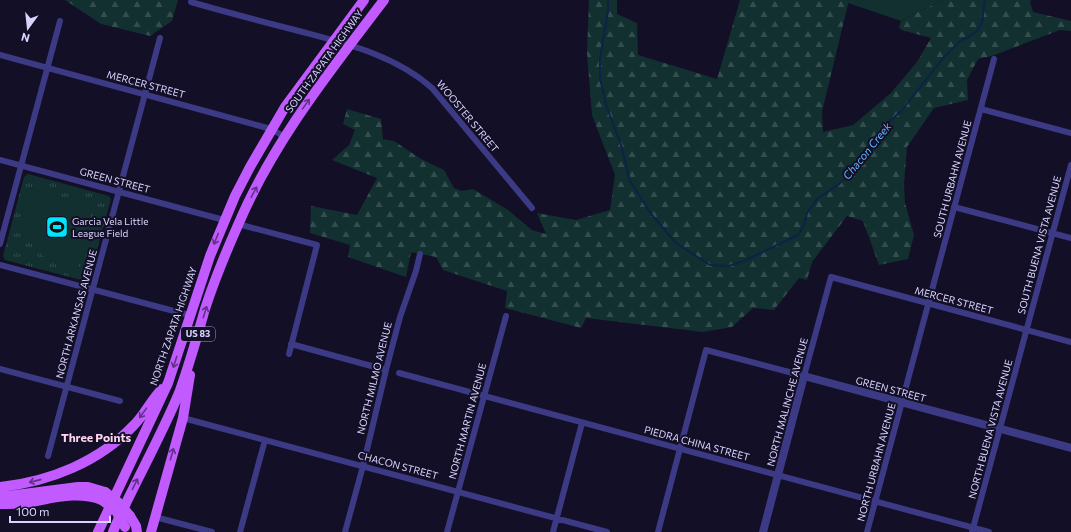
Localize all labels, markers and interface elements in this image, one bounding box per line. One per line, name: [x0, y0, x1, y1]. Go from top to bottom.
street label: SOUTH ZAPATA HIGHWAY: [283, 7, 366, 115]
north arrow: [8, 8, 48, 48]
text: N: [20, 31, 31, 45]
street label: MERCER STREET: [106, 68, 187, 100]
street label: WOOSTER STREET: [434, 78, 502, 155]
one-way arrow: [302, 99, 310, 110]
water label: Chacon Creek: [840, 119, 894, 182]
street label: SOUTH URBAHN AVENUE: [931, 119, 973, 239]
street label: GREEN STREET: [78, 165, 152, 195]
street label: SOUTH BUENA VISTA AVENUE: [1015, 174, 1063, 315]
one-way arrow: [251, 186, 258, 198]
sports icon: Garcia Vela Little League Field: [44, 214, 70, 240]
place label: Garcia Vela Little League Field: [72, 215, 148, 239]
one-way arrow: [212, 233, 220, 245]
street label: NORTH ARKANSAS AVENUE: [53, 248, 99, 380]
street label: NORTH ZAPATA HIGHWAY: [147, 265, 199, 387]
street label: MERCER STREET: [914, 284, 995, 316]
one-way arrow: [202, 306, 209, 319]
street label: NORTH MILMO AVENUE: [354, 321, 394, 435]
road number: US 83: [181, 327, 215, 341]
street label: NORTH MALINCHE AVENUE: [764, 336, 810, 468]
one-way arrow: [171, 356, 178, 369]
street label: NORTH BUENA VISTA AVENUE: [966, 358, 1014, 500]
street label: NORTH MARTIN AVENUE: [446, 362, 488, 480]
street label: GREEN STREET: [854, 374, 928, 404]
street label: NORTH URBAHN AVENUE: [854, 401, 898, 523]
one-way arrow: [139, 408, 148, 419]
street label: PIEDRA CHINA STREET: [643, 423, 752, 463]
district label: Three Points: [61, 430, 131, 444]
one-way arrow: [169, 448, 177, 461]
street label: CHACON STREET: [357, 449, 440, 482]
one-way arrow: [29, 477, 42, 485]
one-way arrow: [132, 478, 139, 490]
scale bar: [10, 498, 110, 524]
text: 100 m: [16, 504, 50, 518]

